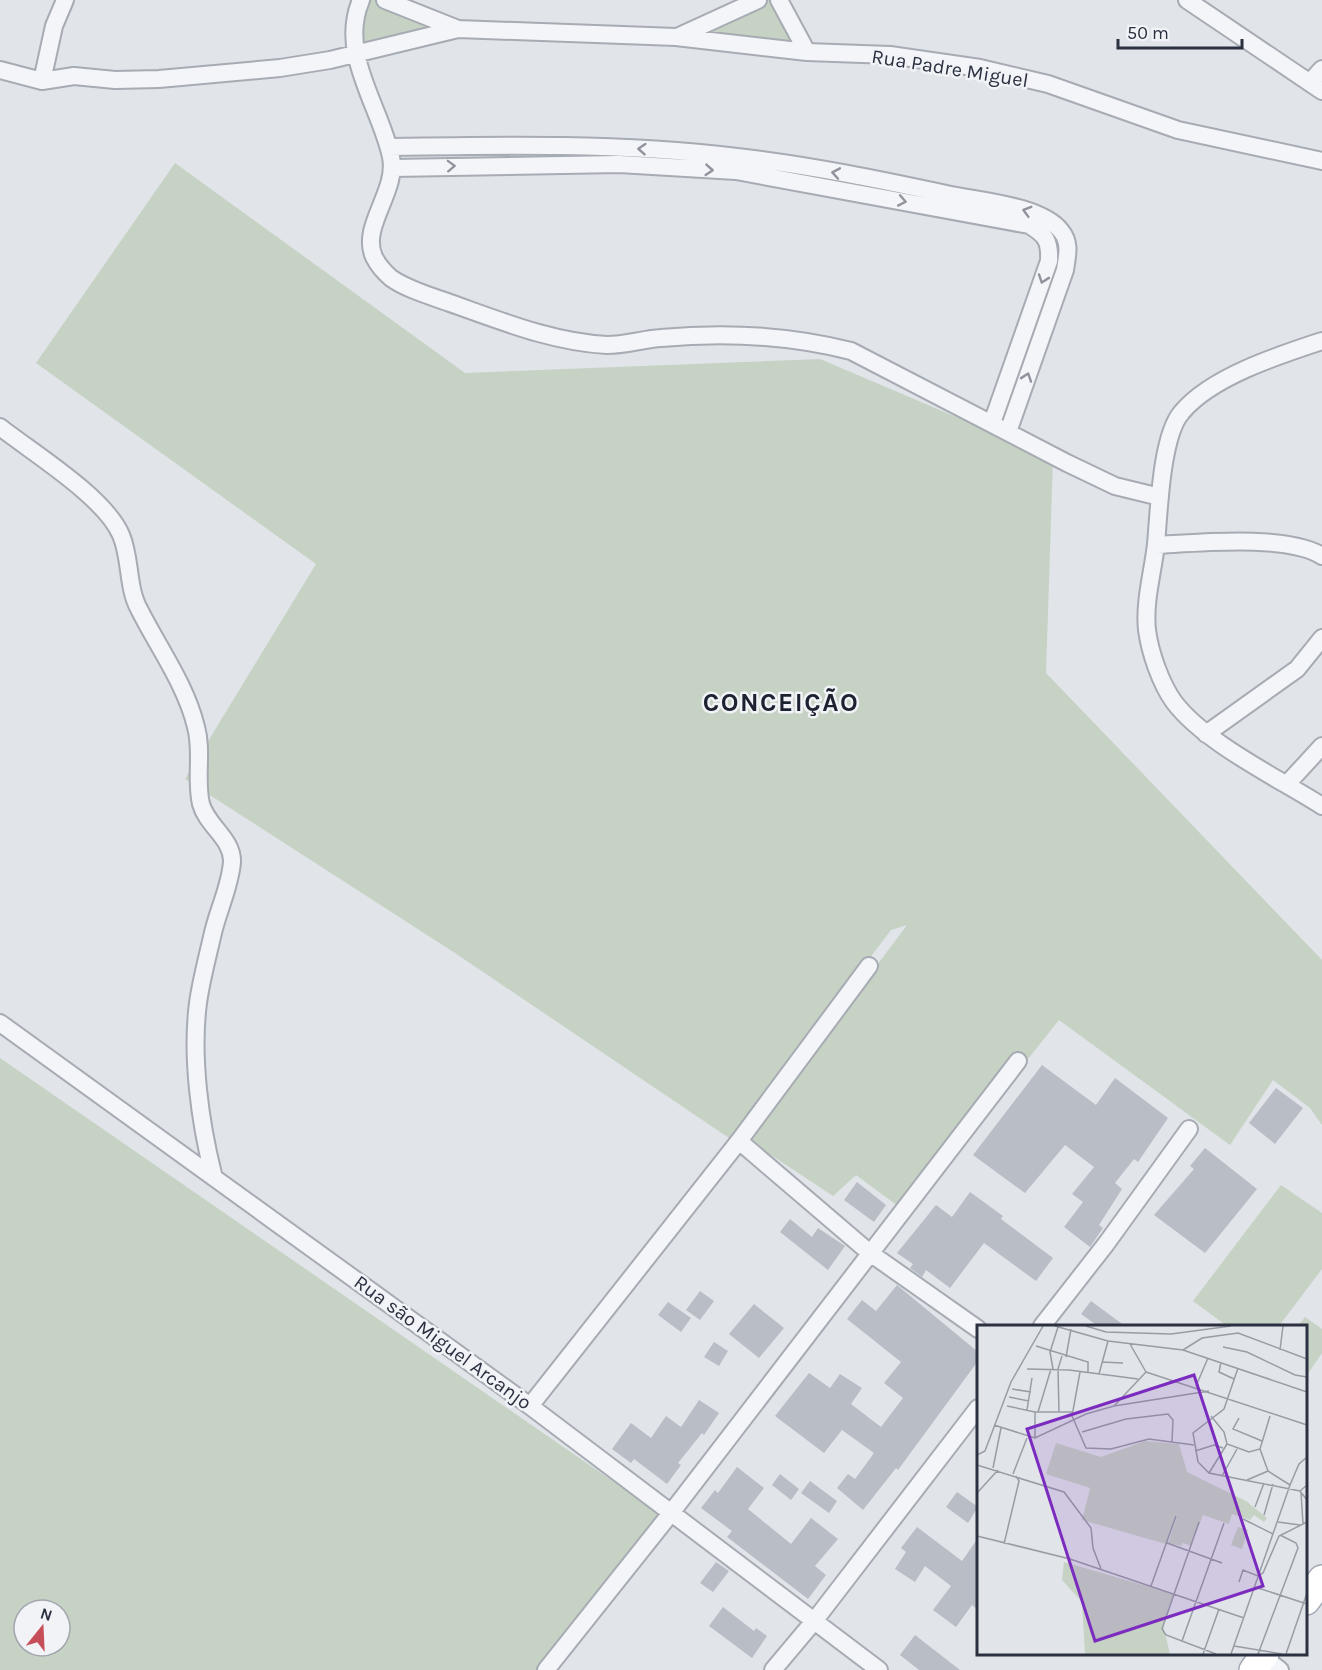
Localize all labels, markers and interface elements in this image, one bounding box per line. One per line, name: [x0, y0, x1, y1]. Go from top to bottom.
scale bar: [1118, 12, 1242, 50]
text: 50 m: [1127, 22, 1169, 44]
street label: Rua Padre Miguel: [870, 45, 1030, 92]
one-way arrow: [638, 143, 647, 156]
one-way arrow: [447, 160, 456, 172]
one-way arrow: [705, 163, 714, 176]
one-way arrow: [831, 167, 841, 180]
one-way arrow: [896, 194, 906, 207]
one-way arrow: [1022, 206, 1032, 219]
one-way arrow: [1037, 273, 1050, 284]
one-way arrow: [1020, 372, 1033, 383]
district label: CONCEIÇÃO: [703, 687, 859, 718]
street label: Rua são Miguel Arcanjo: [350, 1270, 536, 1414]
inset map: [977, 1325, 1307, 1655]
north arrow: [12, 1598, 72, 1658]
text: N: [38, 1603, 55, 1625]

